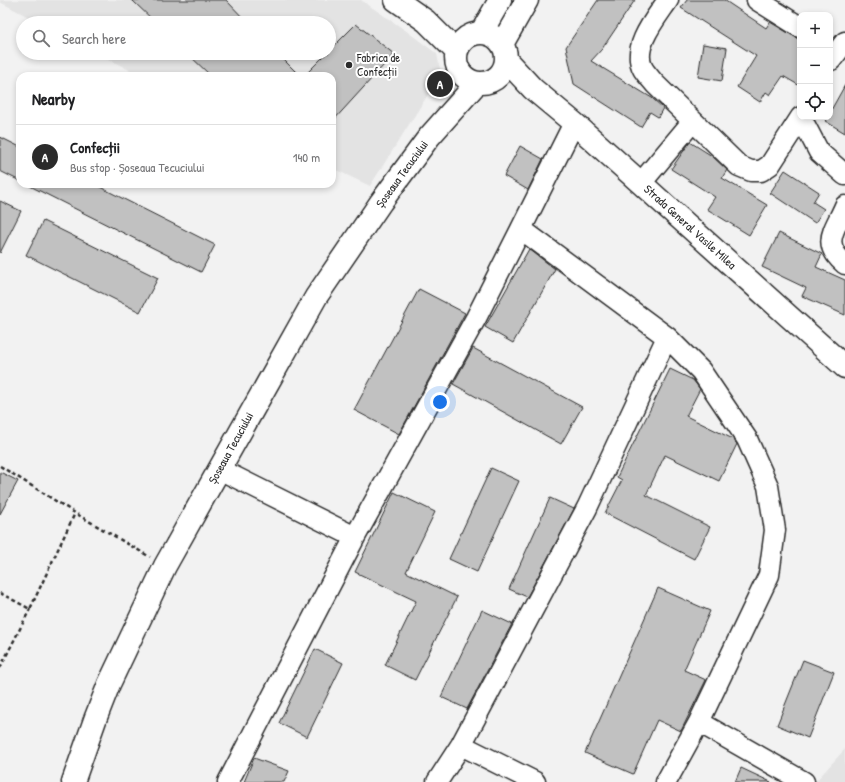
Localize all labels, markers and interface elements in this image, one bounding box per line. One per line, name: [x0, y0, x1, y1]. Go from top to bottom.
map controls: [797, 12, 833, 120]
button: +: [797, 12, 833, 48]
search box: [16, 16, 336, 60]
icon: search: [30, 27, 52, 49]
text: Search here: [62, 28, 126, 49]
button: −: [797, 48, 833, 84]
place label: Fabrica de Confecții: [356, 49, 400, 80]
marker: Fabrica de Confecții: [344, 60, 354, 70]
pin: A: [427, 69, 453, 99]
button: locate: [797, 84, 833, 120]
text: Nearby: [32, 87, 75, 110]
text: Confecții: [70, 137, 120, 158]
street label: Șoseaua Tecuciului: [371, 137, 432, 211]
text: A: [42, 148, 48, 166]
text: 140 m: [293, 148, 320, 166]
text: Bus stop · Șoseaua Tecuciului: [70, 158, 205, 176]
street label: Strada General Vasile Milea: [640, 180, 740, 273]
your location: [430, 392, 450, 412]
street label: Șoseaua Tecuciului: [204, 409, 257, 487]

